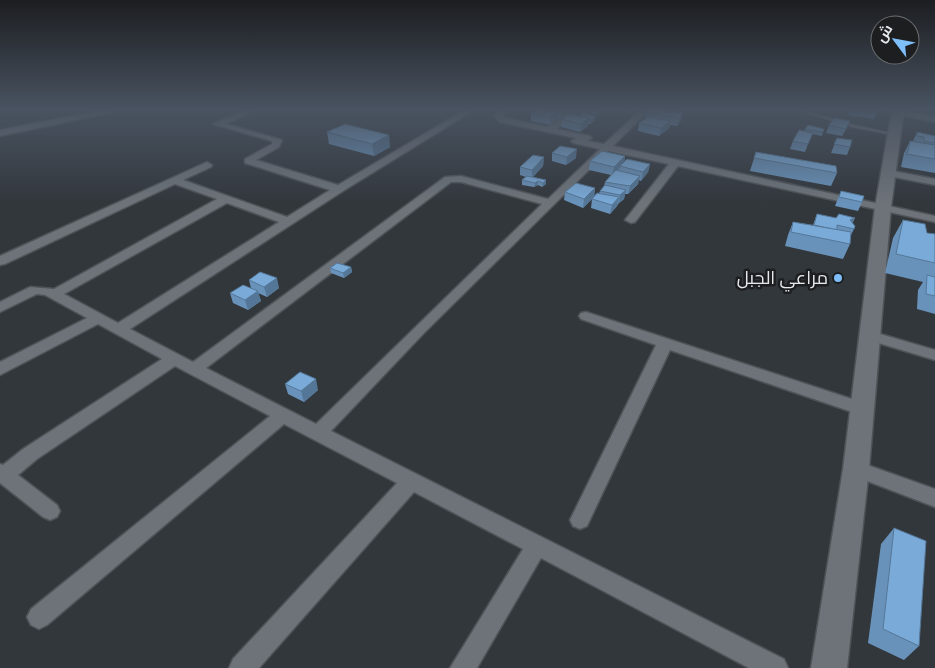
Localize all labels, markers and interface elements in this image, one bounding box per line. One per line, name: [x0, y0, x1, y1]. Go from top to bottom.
north arrow: [870, 15, 920, 65]
text: ش: [872, 21, 896, 45]
place label: مراعي الجبل: [737, 267, 828, 292]
marker: مراعي الجبل: [832, 272, 844, 284]

